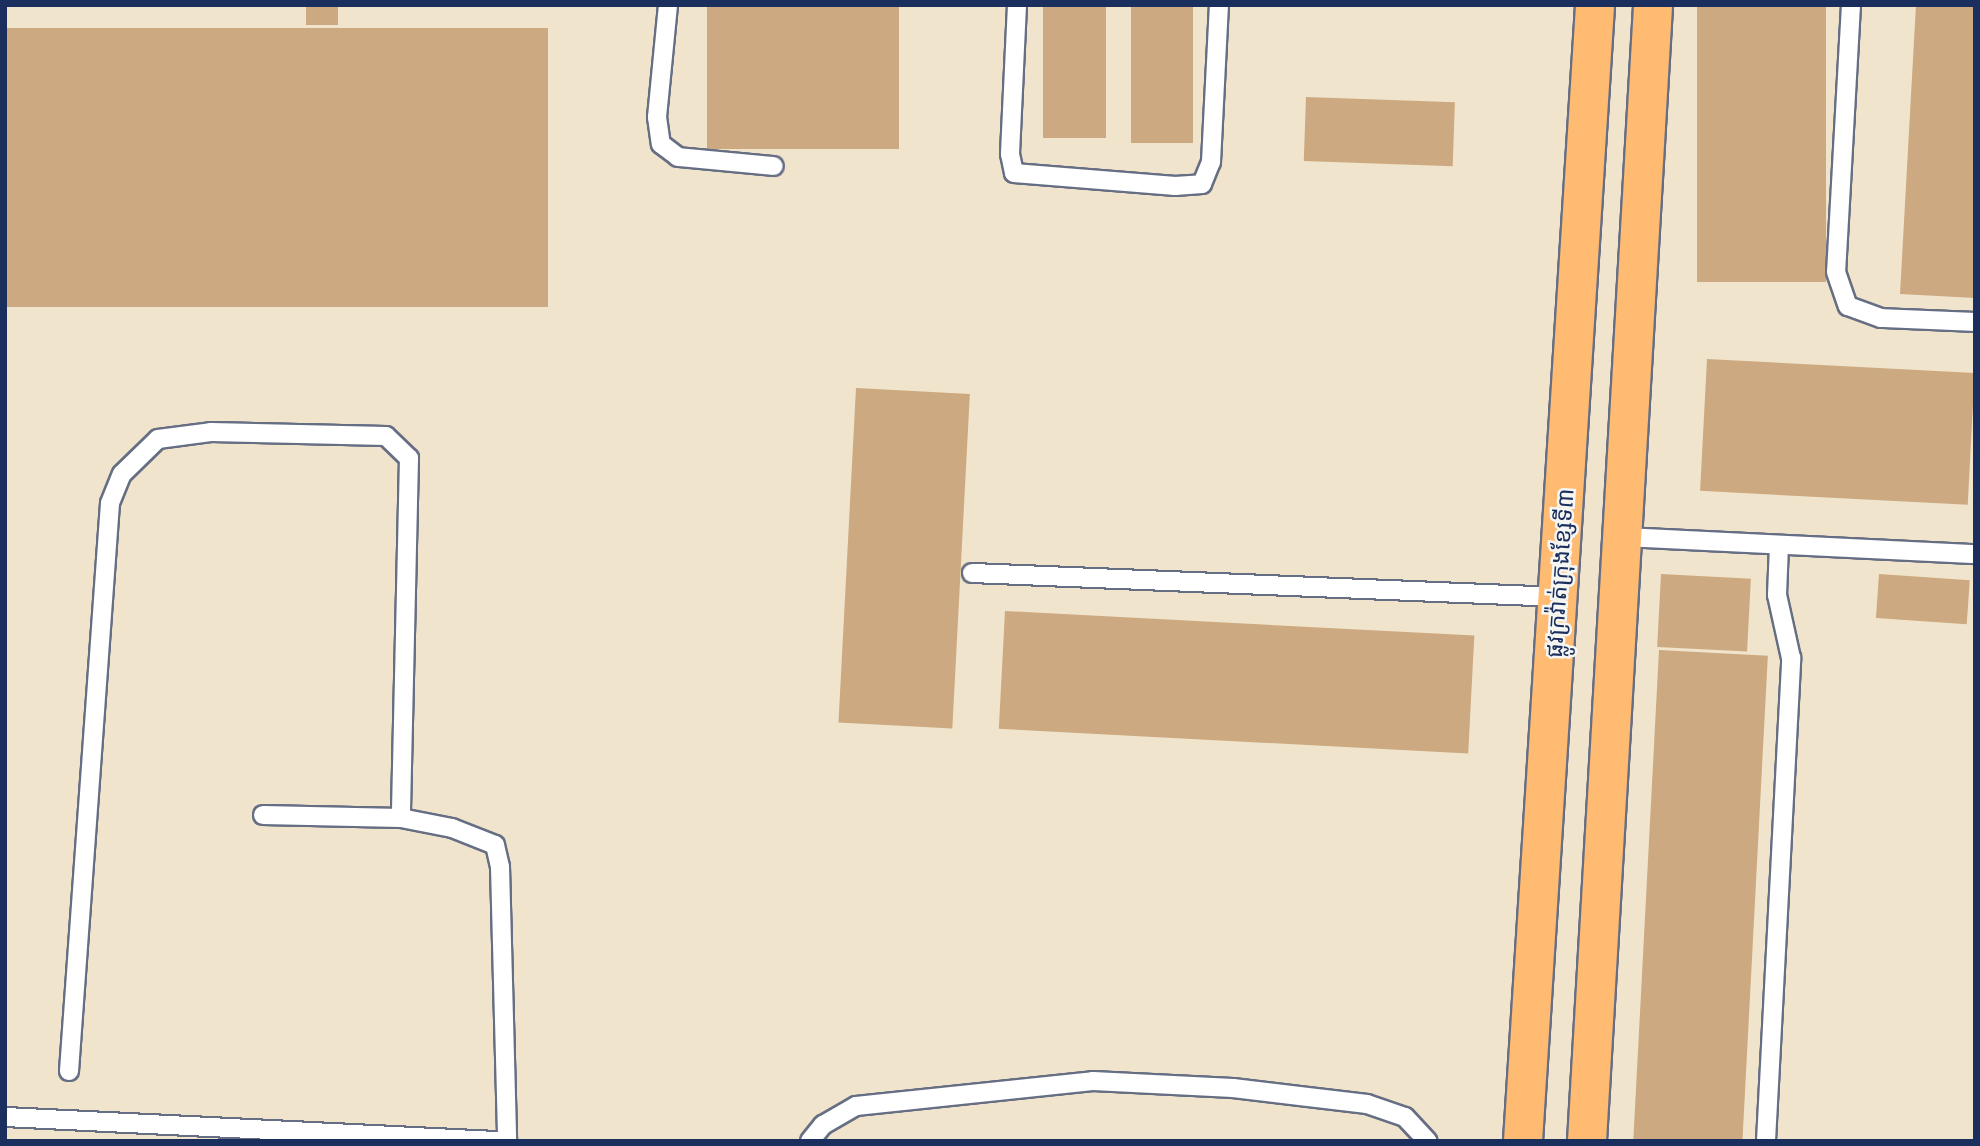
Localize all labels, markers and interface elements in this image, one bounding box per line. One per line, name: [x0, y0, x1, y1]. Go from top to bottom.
street label: ផ្លូវក្រវ៉ាត់ក្រុងខ្សែទី៣: [1540, 487, 1580, 659]

